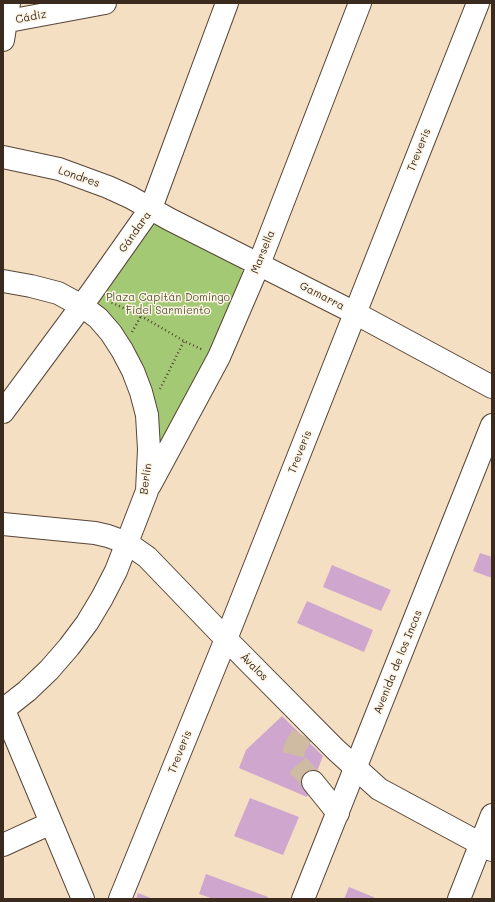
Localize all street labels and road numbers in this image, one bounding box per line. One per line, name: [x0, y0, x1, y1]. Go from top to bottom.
street label: Cádiz: [14, 8, 48, 26]
street label: Treveris: [404, 127, 434, 173]
street label: Londres: [56, 164, 102, 190]
street label: Gándara: [116, 209, 154, 255]
street label: Marsella: [248, 228, 278, 276]
street label: Gamarra: [297, 279, 347, 313]
street label: Treveris: [285, 429, 315, 475]
street label: Berlín: [137, 462, 155, 496]
street label: Avenida de los Incas: [371, 608, 425, 716]
street label: Ávalos: [237, 650, 271, 684]
street label: Treveris: [165, 729, 195, 775]

